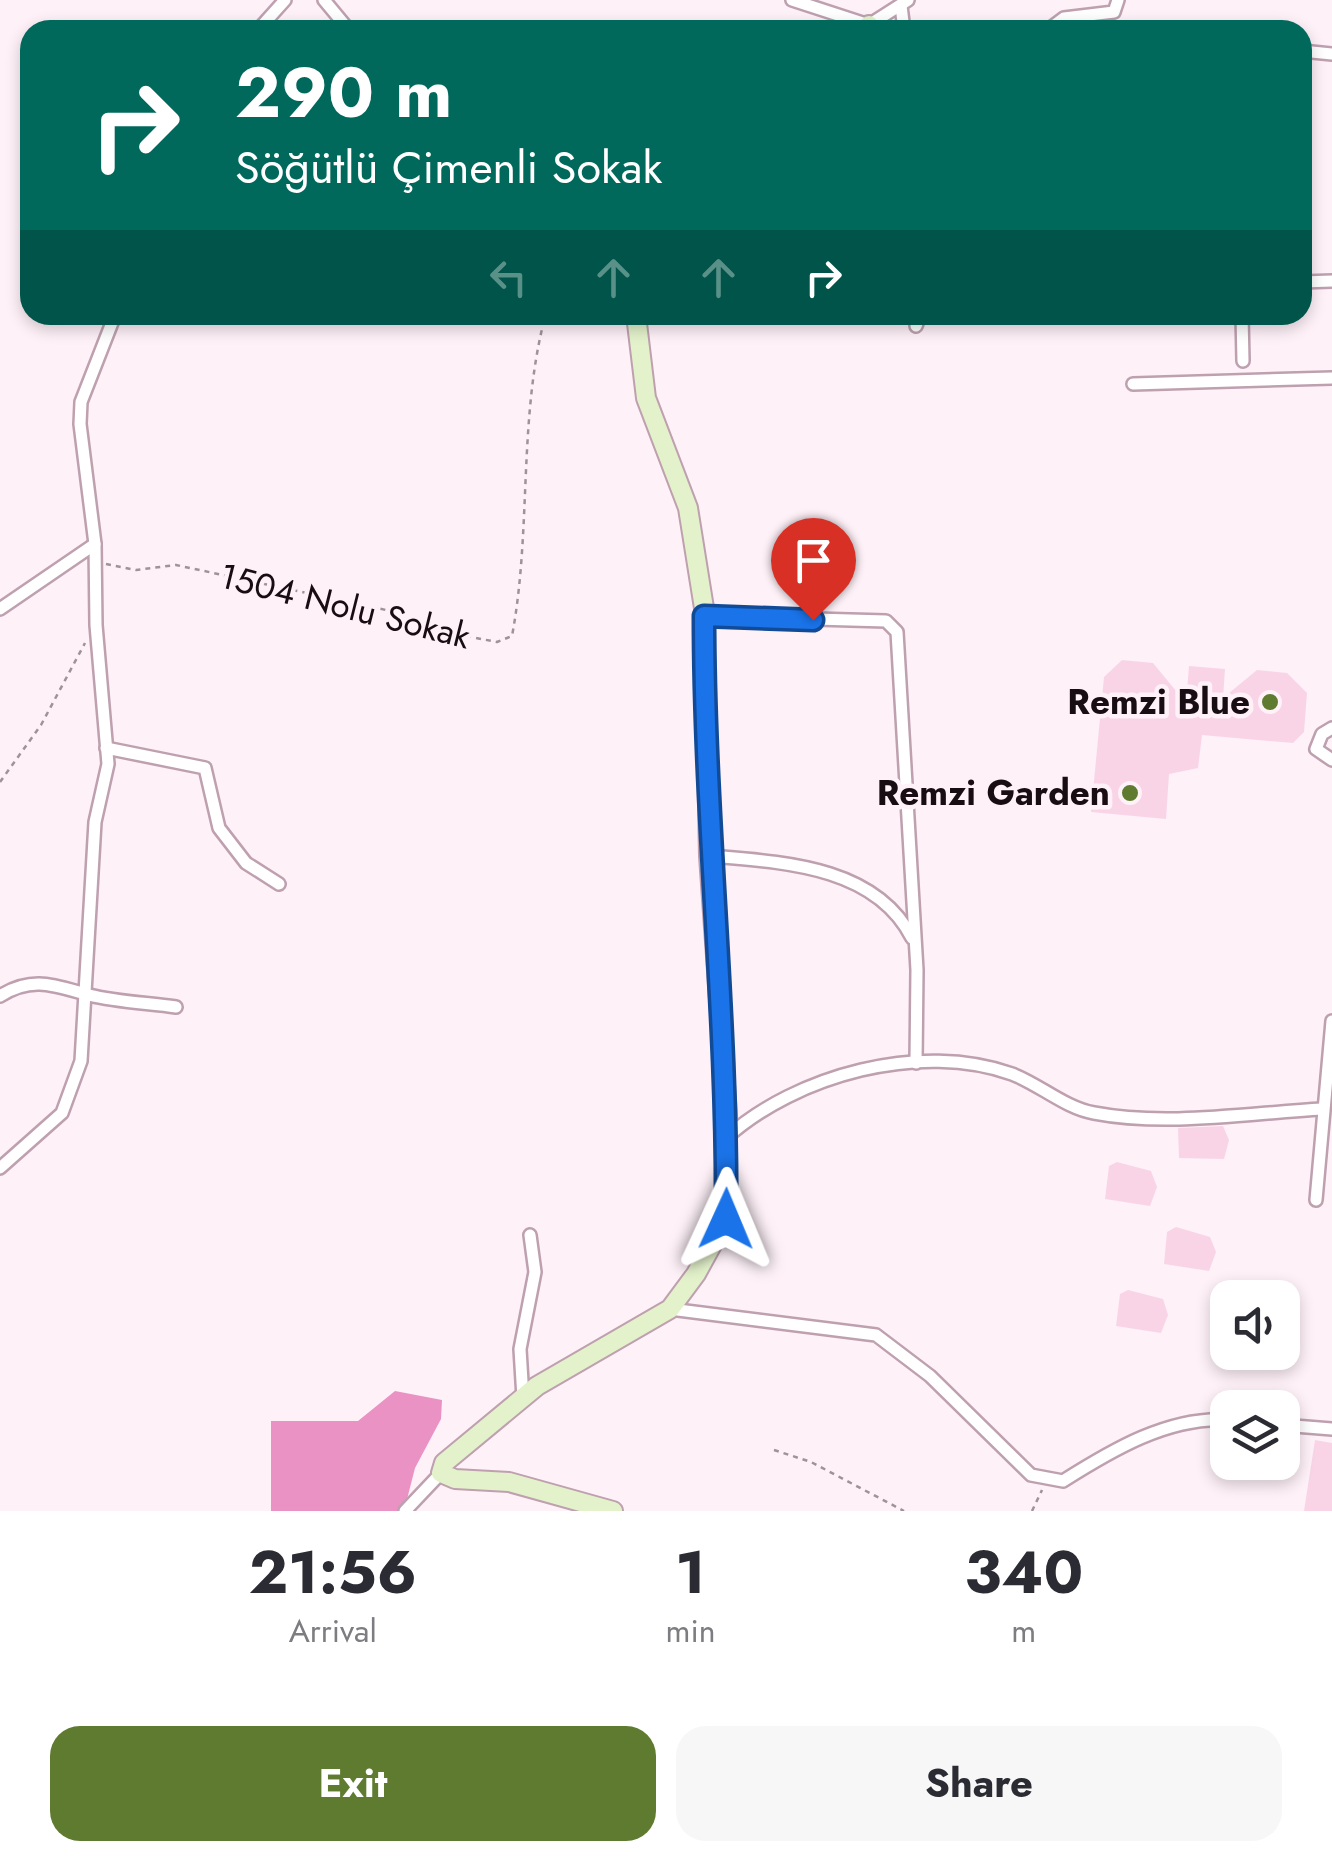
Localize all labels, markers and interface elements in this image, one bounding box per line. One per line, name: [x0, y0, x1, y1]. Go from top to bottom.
text: 290 m: [235, 42, 453, 143]
icon: right: [70, 60, 200, 190]
text: Söğütlü Çimenli Sokak: [235, 135, 662, 200]
icon: left: [481, 250, 536, 305]
icon: ahead: [586, 250, 641, 305]
icon: ahead: [691, 250, 746, 305]
icon: right: [796, 250, 851, 305]
pin: [771, 518, 856, 621]
icon: arrive: [786, 533, 841, 588]
street label: 1504 Nolu Sokak: [215, 551, 476, 661]
place label: Remzi Blue: [1067, 677, 1250, 727]
marker: Remzi Blue: [1259, 691, 1281, 713]
place label: Remzi Garden: [877, 768, 1110, 818]
marker: Remzi Garden: [1119, 782, 1141, 804]
position arrow: [674, 1167, 778, 1271]
map controls: [1210, 1280, 1300, 1480]
button: sound: [1210, 1280, 1300, 1370]
button: layers: [1210, 1390, 1300, 1480]
text: 21:56: [249, 1529, 417, 1616]
text: 1: [675, 1529, 706, 1616]
text: 340: [964, 1529, 1083, 1616]
text: Arrival: [289, 1608, 377, 1654]
text: min: [666, 1608, 716, 1654]
text: m: [1011, 1608, 1036, 1654]
button: Exit: [50, 1726, 656, 1841]
button: Share: [676, 1726, 1282, 1841]

